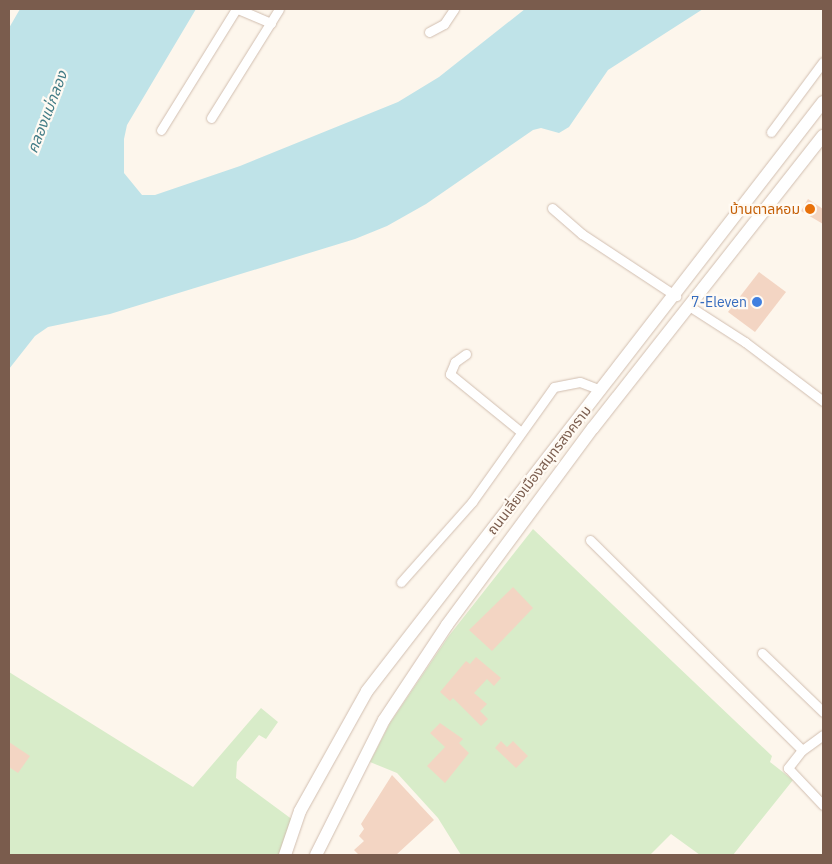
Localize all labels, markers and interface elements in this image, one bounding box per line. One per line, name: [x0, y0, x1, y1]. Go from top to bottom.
water label: คลองแม่กลอง: [23, 68, 71, 156]
place label: บ้านตาลหอม: [730, 201, 800, 217]
marker: บ้านตาลหอม: [804, 203, 816, 215]
place label: 7-Eleven: [691, 294, 747, 310]
marker: 7-Eleven: [751, 296, 763, 308]
street label: ถนนเลี่ยงเมืองสมุทรสงคราม: [483, 402, 595, 538]

